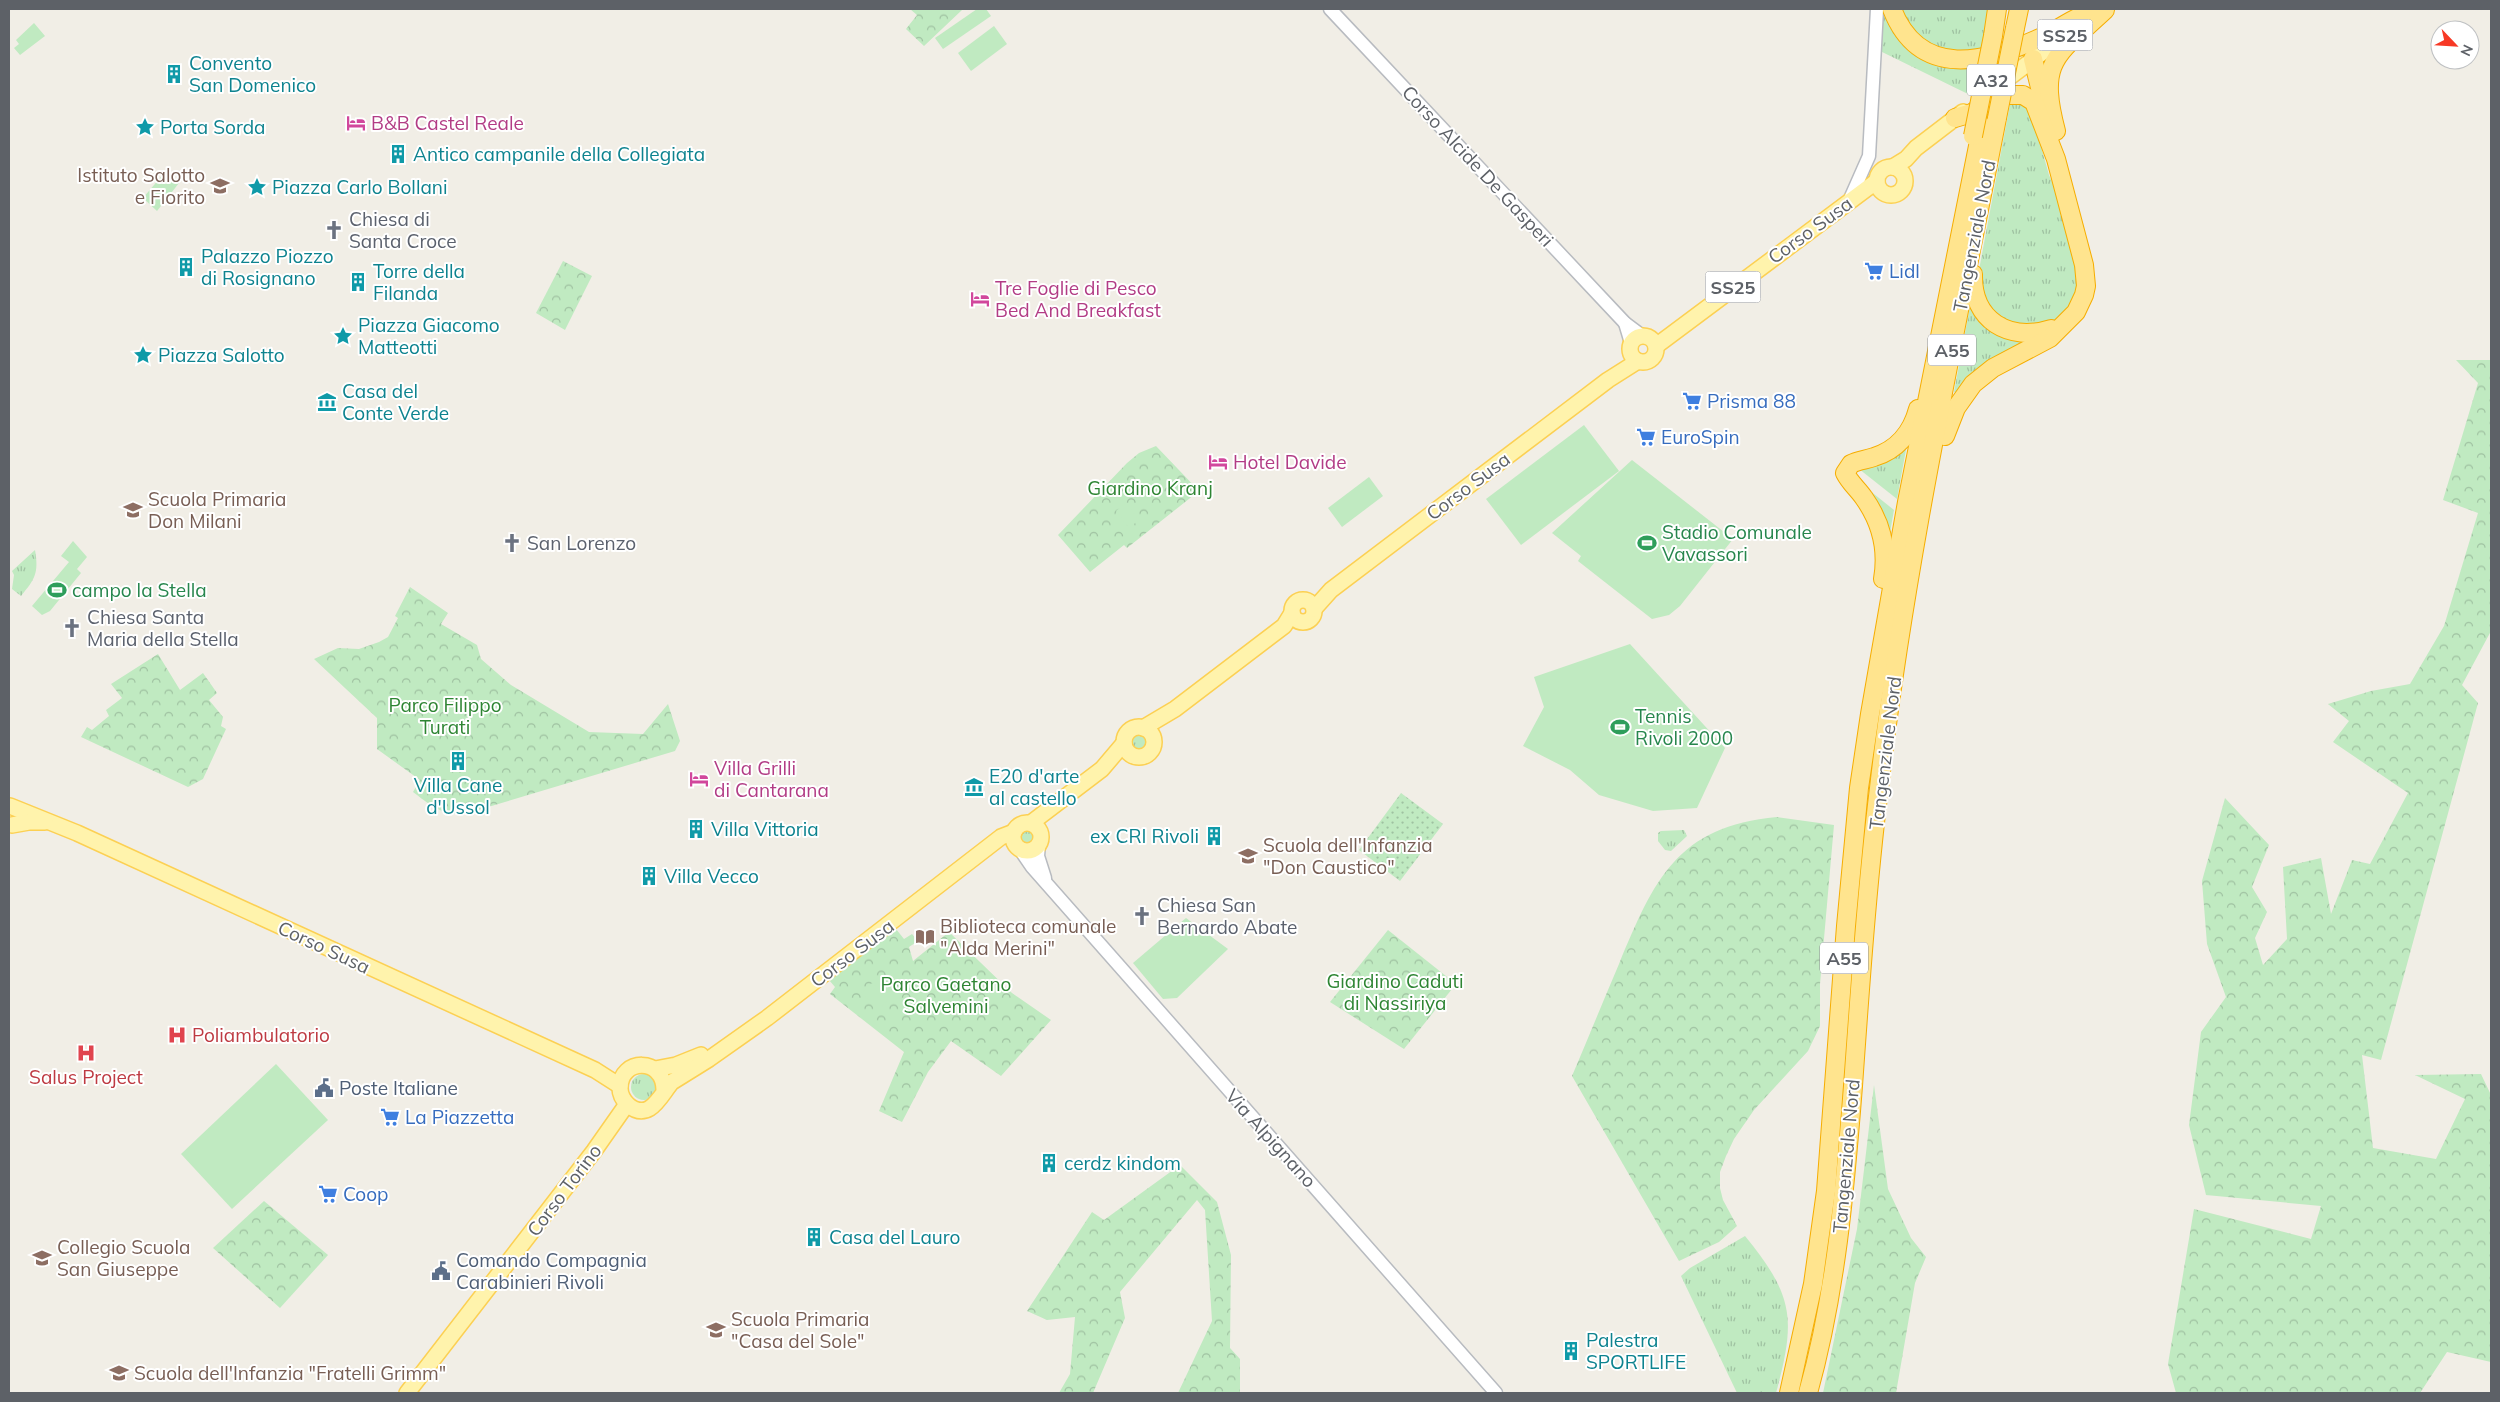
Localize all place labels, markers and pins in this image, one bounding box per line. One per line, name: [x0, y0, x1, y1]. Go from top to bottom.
place label: Convento San Domenico: [189, 51, 316, 97]
building icon: Convento San Domenico: [163, 63, 185, 85]
place label: B&B Castel Reale: [371, 111, 524, 135]
hotel icon: B&B Castel Reale: [345, 112, 367, 134]
place label: Porta Sorda: [160, 115, 265, 139]
place icon: Porta Sorda: [134, 116, 156, 138]
place label: Antico campanile della Collegiata: [413, 142, 705, 166]
building icon: Antico campanile della Collegiata: [387, 143, 409, 165]
place label: Istituto Salotto e Fiorito: [77, 163, 205, 209]
school or university icon: Istituto Salotto e Fiorito: [209, 175, 231, 197]
place label: Piazza Carlo Bollani: [272, 175, 447, 199]
place icon: Piazza Carlo Bollani: [246, 176, 268, 198]
place label: Chiesa di Santa Croce: [349, 207, 457, 253]
church icon: Chiesa di Santa Croce: [323, 219, 345, 241]
place label: Palazzo Piozzo di Rosignano: [201, 244, 334, 290]
building icon: Palazzo Piozzo di Rosignano: [175, 256, 197, 278]
place label: Torre della Filanda: [373, 259, 465, 305]
place label: Lidl: [1889, 259, 1920, 283]
supermarket icon: Lidl: [1863, 260, 1885, 282]
building icon: Torre della Filanda: [347, 271, 369, 293]
place label: Tre Foglie di Pesco Bed And Breakfast: [995, 276, 1161, 322]
hotel icon: Tre Foglie di Pesco Bed And Breakfast: [969, 288, 991, 310]
place label: Piazza Giacomo Matteotti: [358, 313, 500, 359]
place icon: Piazza Giacomo Matteotti: [332, 325, 354, 347]
place label: Piazza Salotto: [158, 343, 285, 367]
place icon: Piazza Salotto: [132, 344, 154, 366]
place label: Casa del Conte Verde: [342, 379, 449, 425]
place label: Prisma 88: [1707, 389, 1796, 413]
supermarket icon: Prisma 88: [1681, 390, 1703, 412]
museum icon: Casa del Conte Verde: [316, 391, 338, 413]
place label: EuroSpin: [1661, 425, 1740, 449]
supermarket icon: EuroSpin: [1635, 426, 1657, 448]
place label: Hotel Davide: [1233, 450, 1347, 474]
hotel icon: Hotel Davide: [1207, 451, 1229, 473]
place label: Scuola Primaria Don Milani: [148, 487, 286, 533]
school or university icon: Scuola Primaria Don Milani: [122, 499, 144, 521]
place label: Stadio Comunale Vavassori: [1662, 520, 1812, 566]
place label: San Lorenzo: [527, 531, 636, 555]
church icon: San Lorenzo: [501, 532, 523, 554]
sports icon: Stadio Comunale Vavassori: [1636, 532, 1658, 554]
place label: campo la Stella: [72, 578, 207, 602]
sports icon: campo la Stella: [46, 579, 68, 601]
place label: Chiesa Santa Maria della Stella: [87, 605, 239, 651]
church icon: Chiesa Santa Maria della Stella: [61, 617, 83, 639]
place label: Tennis Rivoli 2000: [1635, 704, 1733, 750]
sports icon: Tennis Rivoli 2000: [1609, 716, 1631, 738]
building icon: Villa Cane d'Ussol: [447, 750, 469, 772]
place label: Villa Grilli di Cantarana: [714, 756, 829, 802]
place label: E20 d'arte al castello: [989, 764, 1079, 810]
hotel icon: Villa Grilli di Cantarana: [688, 768, 710, 790]
place label: Villa Cane d'Ussol: [414, 773, 502, 819]
museum icon: E20 d'arte al castello: [963, 776, 985, 798]
place label: Villa Vittoria: [711, 817, 819, 841]
building icon: Villa Vittoria: [685, 818, 707, 840]
place label: ex CRI Rivoli: [1090, 824, 1199, 848]
building icon: ex CRI Rivoli: [1203, 825, 1225, 847]
place label: Scuola dell'Infanzia "Don Caustico": [1263, 833, 1433, 879]
school or university icon: Scuola dell'Infanzia "Don Caustico": [1237, 845, 1259, 867]
place label: Villa Vecco: [664, 864, 759, 888]
building icon: Villa Vecco: [638, 865, 660, 887]
place label: Chiesa San Bernardo Abate: [1157, 893, 1297, 939]
church icon: Chiesa San Bernardo Abate: [1131, 905, 1153, 927]
place label: Biblioteca comunale "Alda Merini": [940, 914, 1116, 960]
library icon: Biblioteca comunale "Alda Merini": [914, 926, 936, 948]
place label: Poliambulatorio: [192, 1023, 330, 1047]
hospital icon: Poliambulatorio: [166, 1024, 188, 1046]
hospital icon: Salus Project: [75, 1042, 97, 1064]
place label: Salus Project: [29, 1065, 143, 1089]
place label: Poste Italiane: [339, 1076, 458, 1100]
public building icon: Poste Italiane: [313, 1077, 335, 1099]
place label: La Piazzetta: [405, 1105, 514, 1129]
supermarket icon: La Piazzetta: [379, 1106, 401, 1128]
place label: cerdz kindom: [1064, 1151, 1181, 1175]
building icon: cerdz kindom: [1038, 1152, 1060, 1174]
place label: Coop: [343, 1182, 388, 1206]
supermarket icon: Coop: [317, 1183, 339, 1205]
place label: Casa del Lauro: [829, 1225, 960, 1249]
building icon: Casa del Lauro: [803, 1226, 825, 1248]
place label: Collegio Scuola San Giuseppe: [57, 1235, 190, 1281]
school or university icon: Collegio Scuola San Giuseppe: [31, 1247, 53, 1269]
place label: Comando Compagnia Carabinieri Rivoli: [456, 1248, 647, 1294]
public building icon: Comando Compagnia Carabinieri Rivoli: [430, 1260, 452, 1282]
place label: Scuola Primaria "Casa del Sole": [731, 1307, 869, 1353]
school or university icon: Scuola Primaria "Casa del Sole": [705, 1319, 727, 1341]
place label: Palestra SPORTLIFE: [1586, 1328, 1686, 1374]
building icon: Palestra SPORTLIFE: [1560, 1340, 1582, 1362]
place label: Scuola dell'Infanzia "Fratelli Grimm": [134, 1361, 446, 1385]
school or university icon: Scuola dell'Infanzia "Fratelli Grimm": [108, 1362, 130, 1384]

